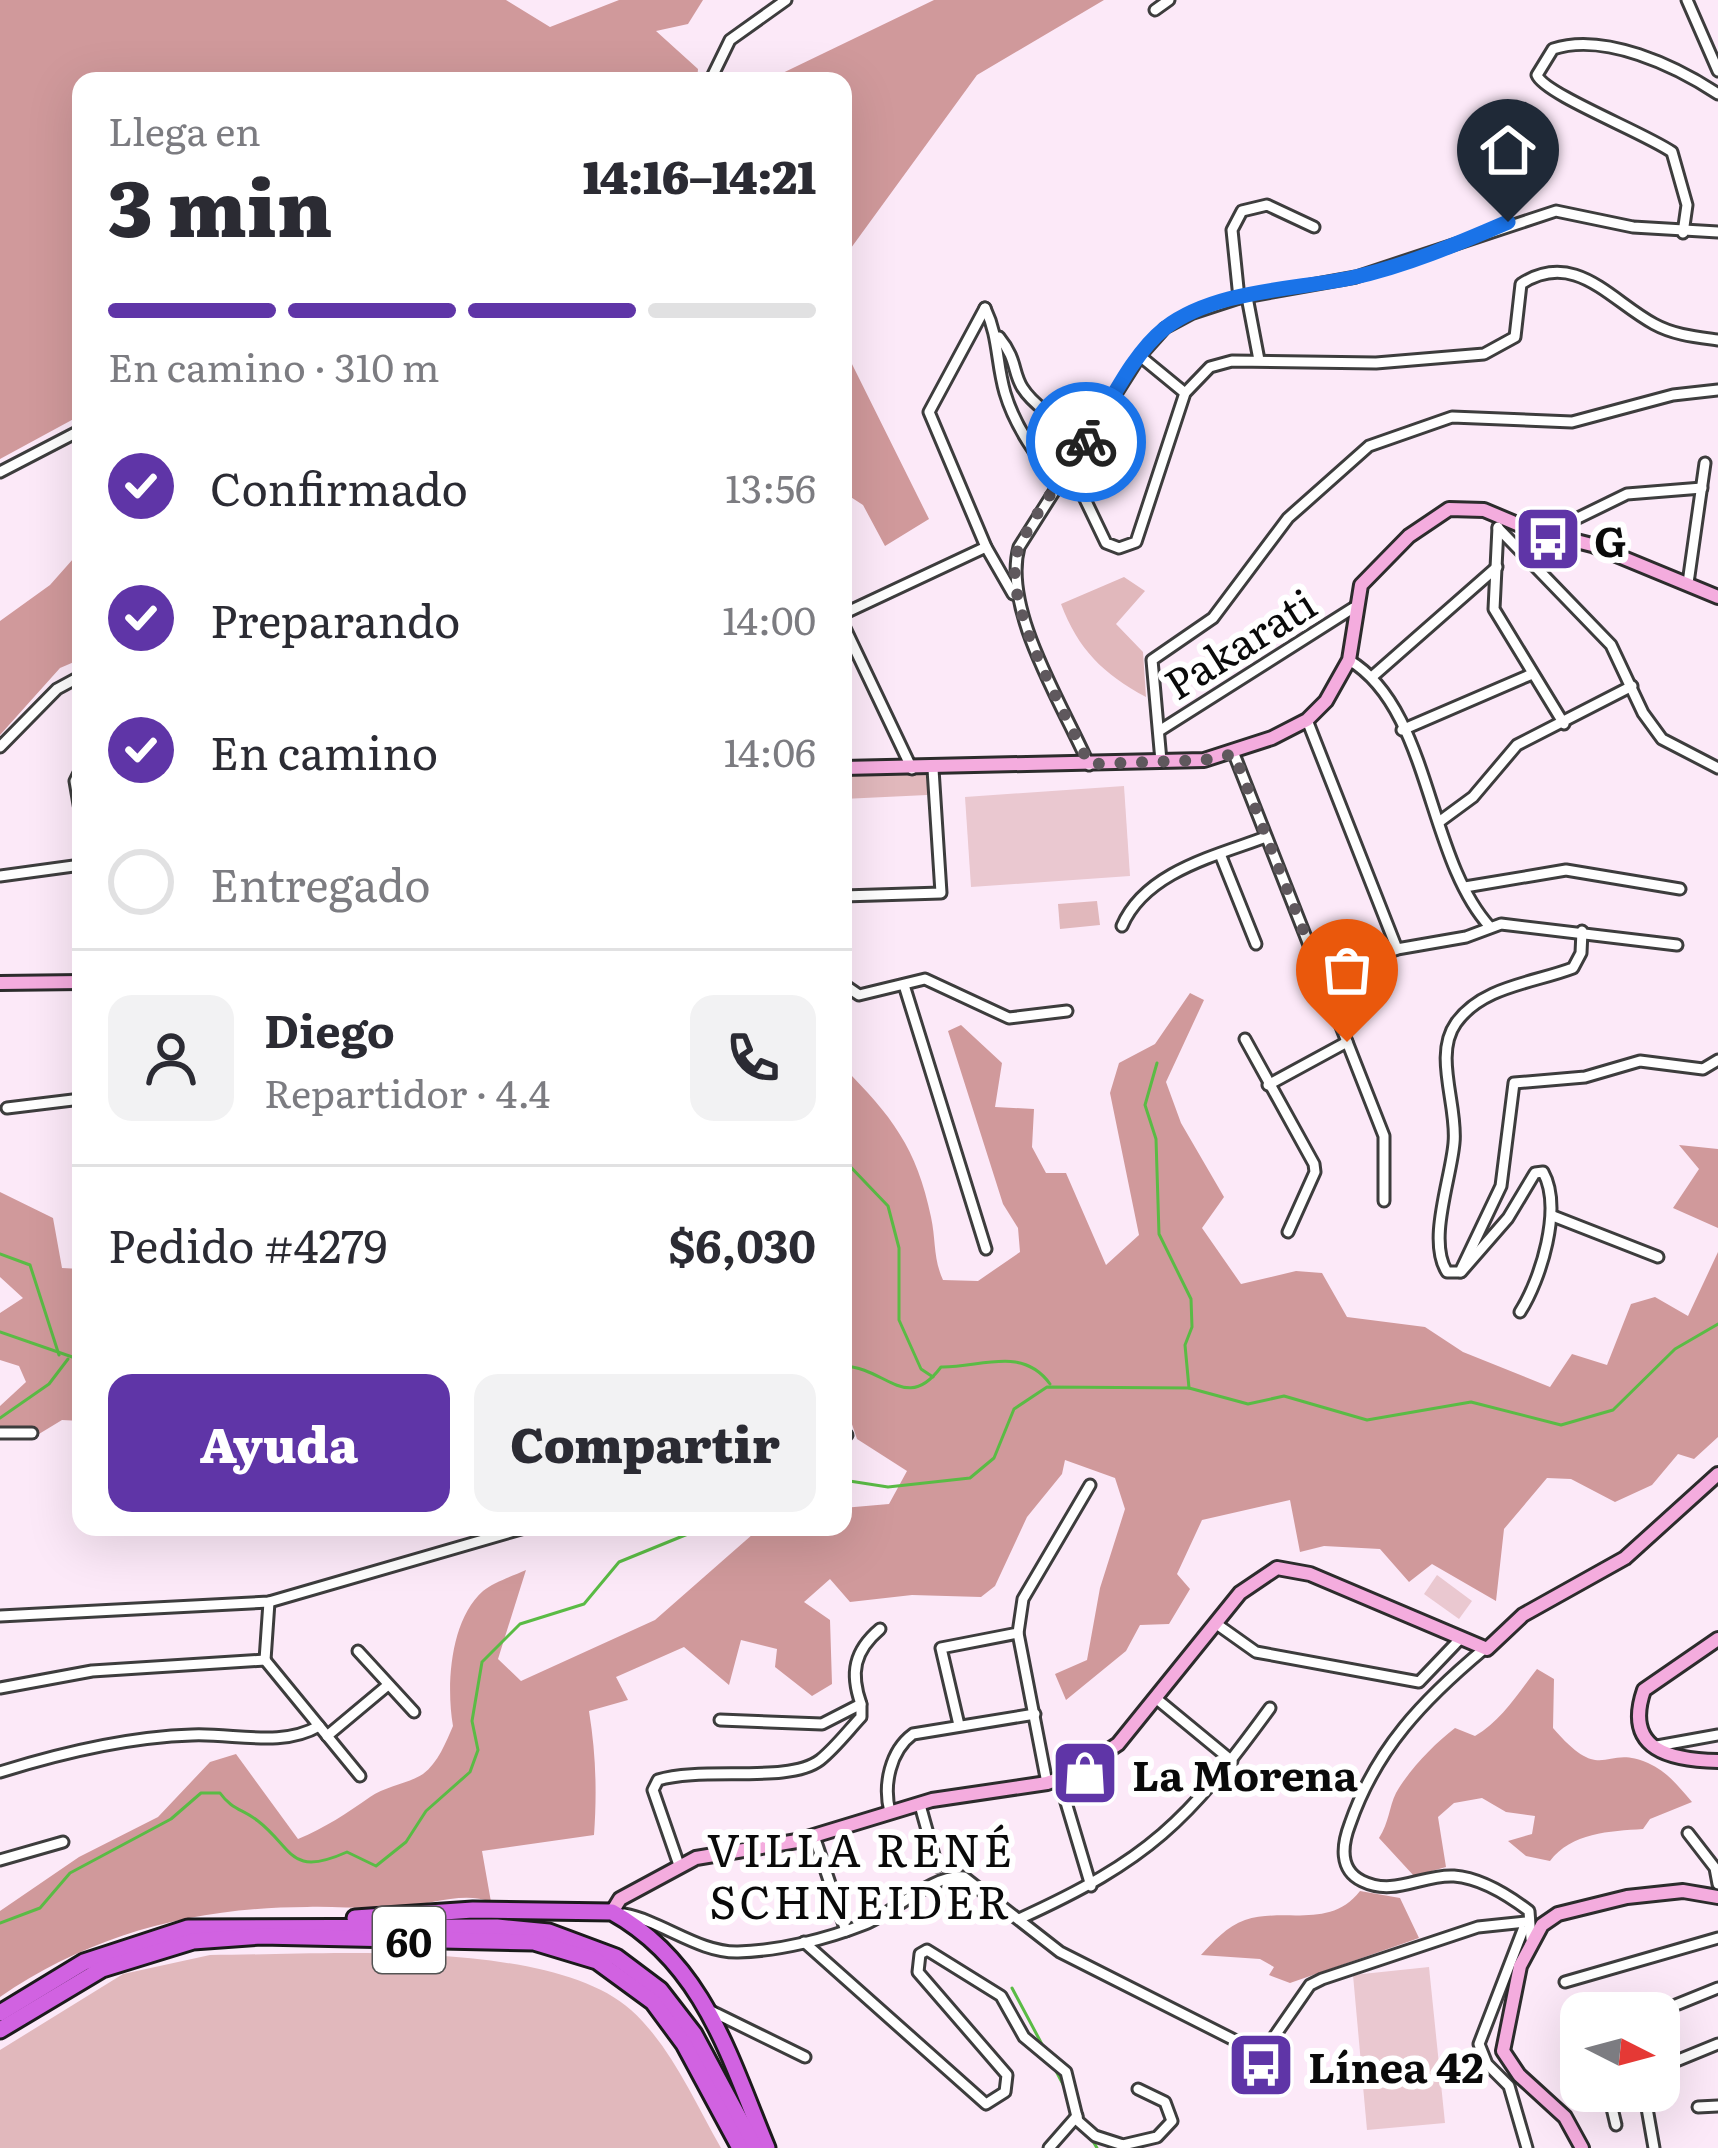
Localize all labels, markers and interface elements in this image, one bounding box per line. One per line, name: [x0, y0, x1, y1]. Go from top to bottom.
pin: [1457, 99, 1559, 222]
text: Llega en: [108, 100, 261, 158]
icon: home: [1475, 117, 1541, 183]
text: 14:16–14:21: [583, 141, 816, 208]
text: 3 min: [108, 145, 332, 261]
text: En camino · 310 m: [108, 336, 440, 394]
courier: [1026, 382, 1146, 502]
icon: bike: [1053, 409, 1119, 475]
icon: check: [108, 453, 174, 519]
text: Confirmado: [210, 453, 468, 520]
text: 13:56: [725, 457, 816, 515]
bus stop icon: G: [1513, 504, 1583, 574]
place label: G: [1594, 508, 1626, 570]
street label: Pakarati: [1151, 571, 1327, 713]
icon: check: [108, 585, 174, 651]
text: Preparando: [210, 585, 460, 652]
text: 14:00: [722, 589, 816, 647]
icon: check: [108, 717, 174, 783]
text: En camino: [210, 717, 438, 784]
text: 14:06: [724, 721, 816, 779]
text: Entregado: [210, 849, 431, 916]
pin: [1296, 919, 1398, 1042]
icon: bag: [1314, 937, 1380, 1003]
button: person: [108, 995, 234, 1121]
text: Diego: [264, 995, 395, 1062]
button: phone: [690, 995, 816, 1121]
text: Repartidor · 4.4: [264, 1062, 550, 1120]
text: Pedido #4279: [108, 1210, 387, 1277]
text: $6,030: [669, 1210, 816, 1277]
button: Ayuda: [108, 1374, 450, 1512]
button: Compartir: [474, 1374, 816, 1512]
shop icon: La Morena: [1050, 1738, 1120, 1808]
place label: La Morena: [1132, 1742, 1359, 1804]
district label: VILLA RENÉ SCHNEIDER: [707, 1814, 1015, 1933]
road number: 60: [373, 1907, 445, 1973]
north arrow: [1560, 1992, 1680, 2112]
map controls: [1560, 1992, 1680, 2112]
bus stop icon: Línea 42: [1226, 2030, 1296, 2100]
place label: Línea 42: [1308, 2034, 1484, 2096]

